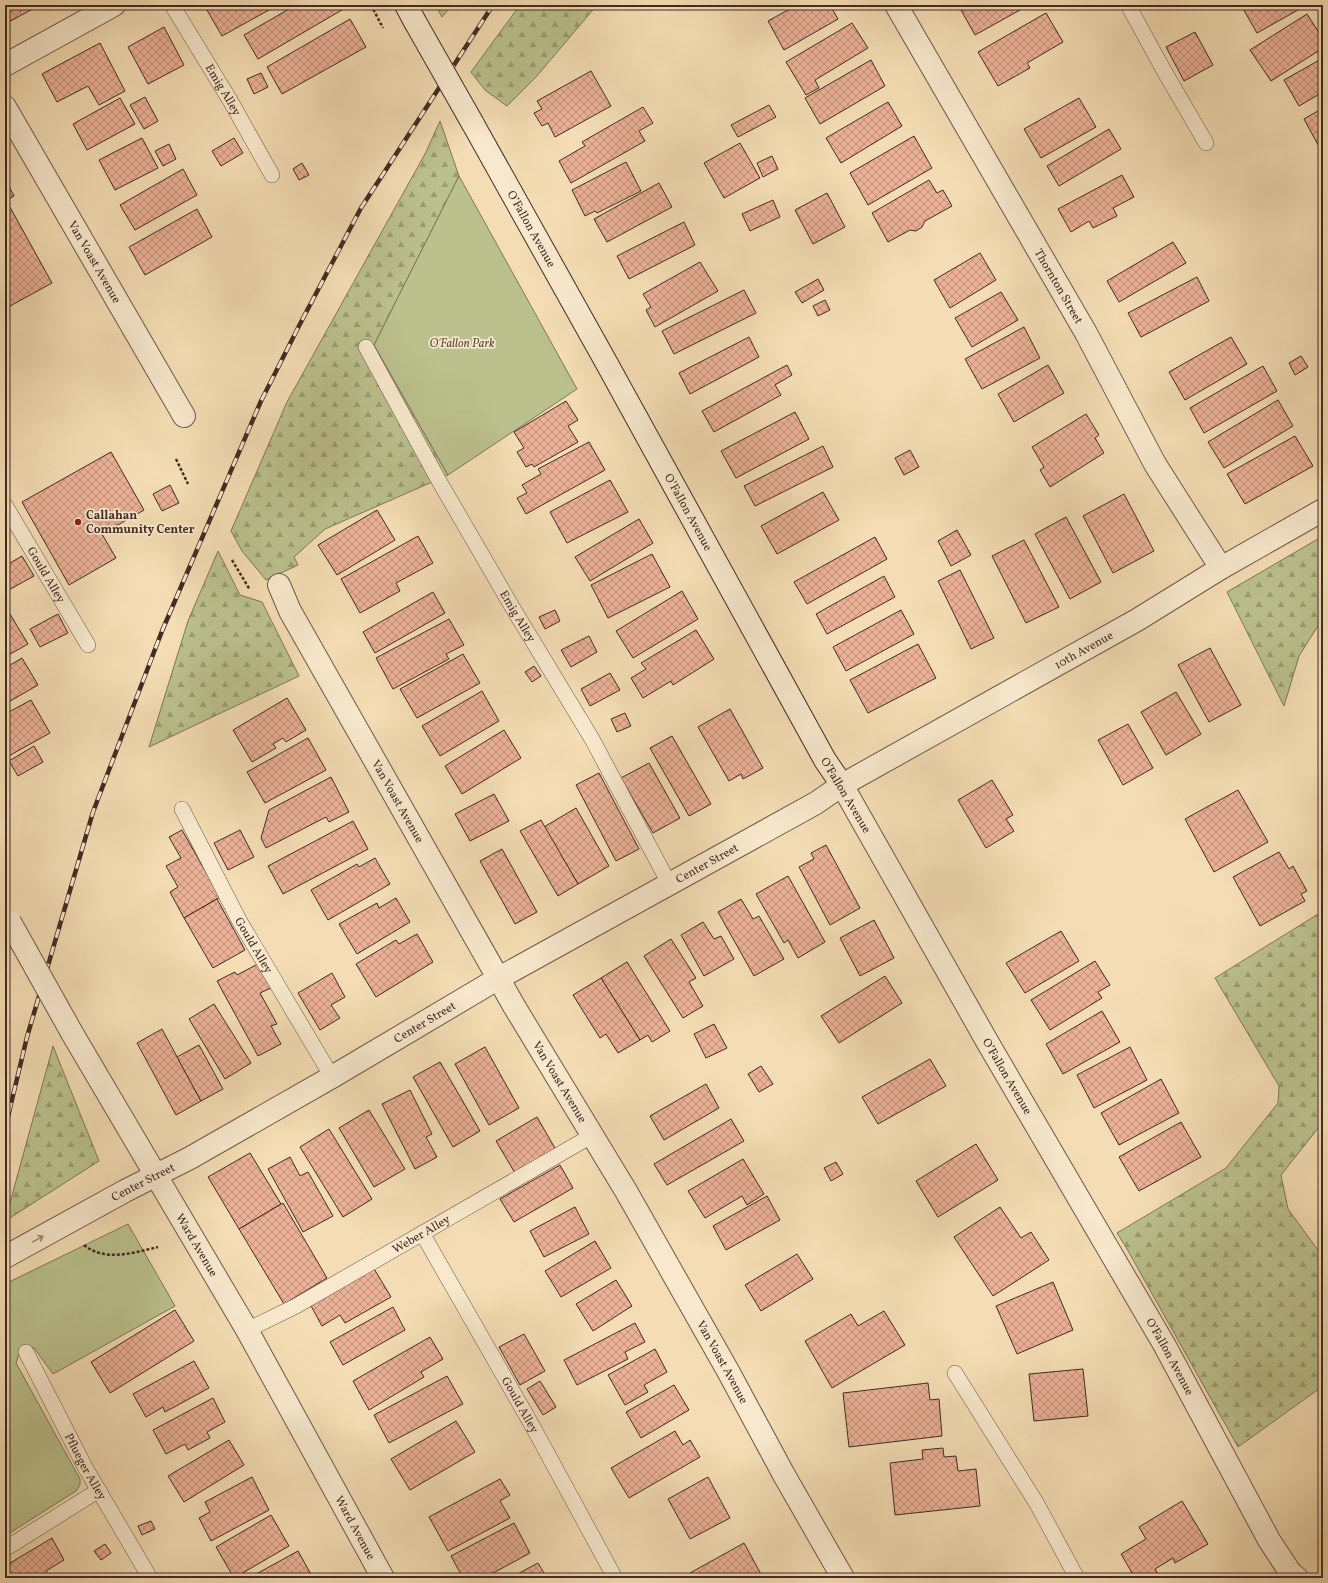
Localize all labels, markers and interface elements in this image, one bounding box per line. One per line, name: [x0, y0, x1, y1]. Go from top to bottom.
street label: Emig Alley: [201, 61, 244, 119]
street label: O’Fallon Avenue: [503, 188, 559, 271]
street label: Van Voast Avenue: [64, 218, 124, 307]
street label: Thornton Street: [1030, 246, 1086, 327]
park label: O'Fallon Park: [430, 336, 495, 352]
street label: O’Fallon Avenue: [660, 471, 716, 554]
place label: Callahan Community Center: [86, 508, 195, 538]
marker: Callahan Community Center: [73, 517, 83, 527]
street label: Gould Alley: [23, 544, 69, 607]
street label: Emig Alley: [495, 588, 539, 646]
street label: 10th Avenue: [1052, 628, 1117, 674]
street label: O’Fallon Avenue: [816, 755, 874, 837]
street label: Van Voast Avenue: [367, 757, 427, 846]
street label: Center Street: [673, 840, 742, 888]
street label: Gould Alley: [230, 915, 276, 977]
street label: Center Street: [391, 998, 459, 1048]
street label: O’Fallon Avenue: [978, 1036, 1035, 1118]
street label: Van Voast Avenue: [528, 1038, 590, 1127]
street label: Center Street: [109, 1160, 178, 1206]
street label: Ward Avenue: [171, 1211, 221, 1280]
street label: Weber Alley: [390, 1212, 454, 1258]
one-way arrow: [32, 1234, 44, 1242]
street label: O’Fallon Avenue: [1141, 1315, 1197, 1399]
street label: Van Voast Avenue: [692, 1318, 751, 1407]
street label: Gould Alley: [497, 1374, 542, 1437]
street label: Pflueger Alley: [60, 1431, 110, 1504]
street label: Ward Avenue: [330, 1493, 379, 1563]

